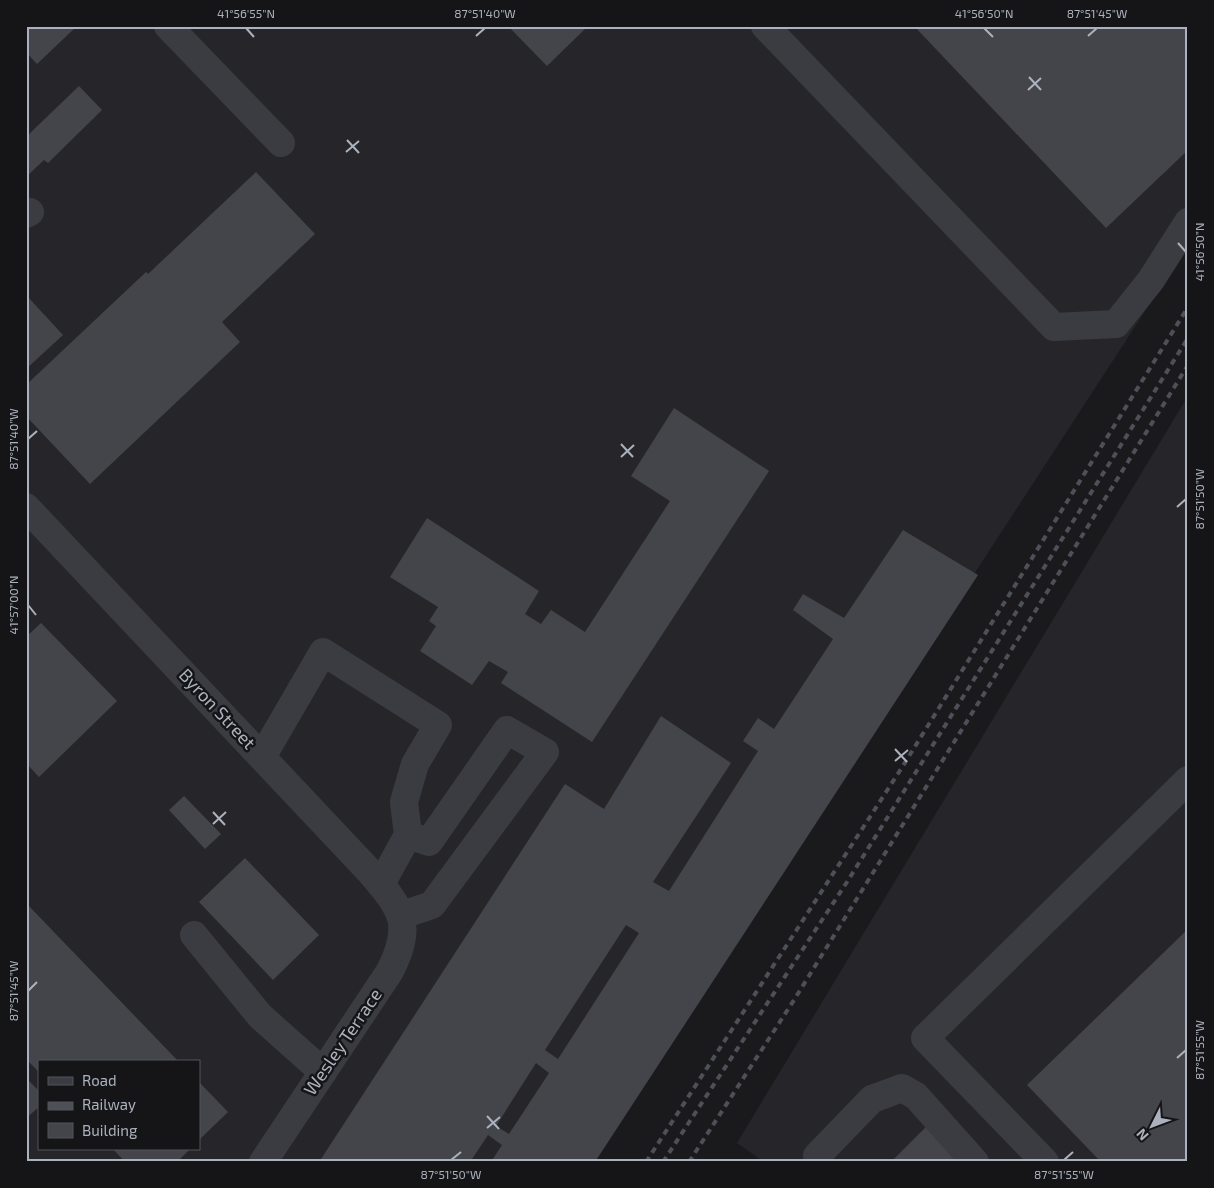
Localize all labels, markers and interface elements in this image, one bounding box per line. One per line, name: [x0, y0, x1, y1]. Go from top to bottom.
text: 41°56'55"N: [217, 6, 275, 20]
text: 87°51'40"W: [454, 6, 516, 20]
text: 41°56'50"N: [955, 6, 1013, 20]
text: 87°51'45"W: [1067, 6, 1127, 20]
text: 41°56'50"N: [1192, 223, 1206, 281]
text: 87°51'40"W: [6, 408, 20, 470]
text: 87°51'50"W: [1192, 469, 1206, 529]
text: 41°57'00"N: [6, 576, 20, 634]
street label: Byron Street: [175, 663, 261, 753]
text: 87°51'45"W: [6, 961, 20, 1021]
street label: Wesley Terrace: [298, 984, 386, 1099]
text: 87°51'55"W: [1192, 1020, 1206, 1080]
legend: [38, 1060, 200, 1150]
text: Road: [82, 1071, 117, 1089]
text: Railway: [82, 1095, 136, 1113]
north arrow: [1126, 1100, 1176, 1150]
text: Building: [82, 1121, 138, 1139]
text: N: [1132, 1126, 1152, 1144]
text: 87°51'50"W: [421, 1167, 481, 1181]
text: 87°51'55"W: [1034, 1167, 1094, 1181]

